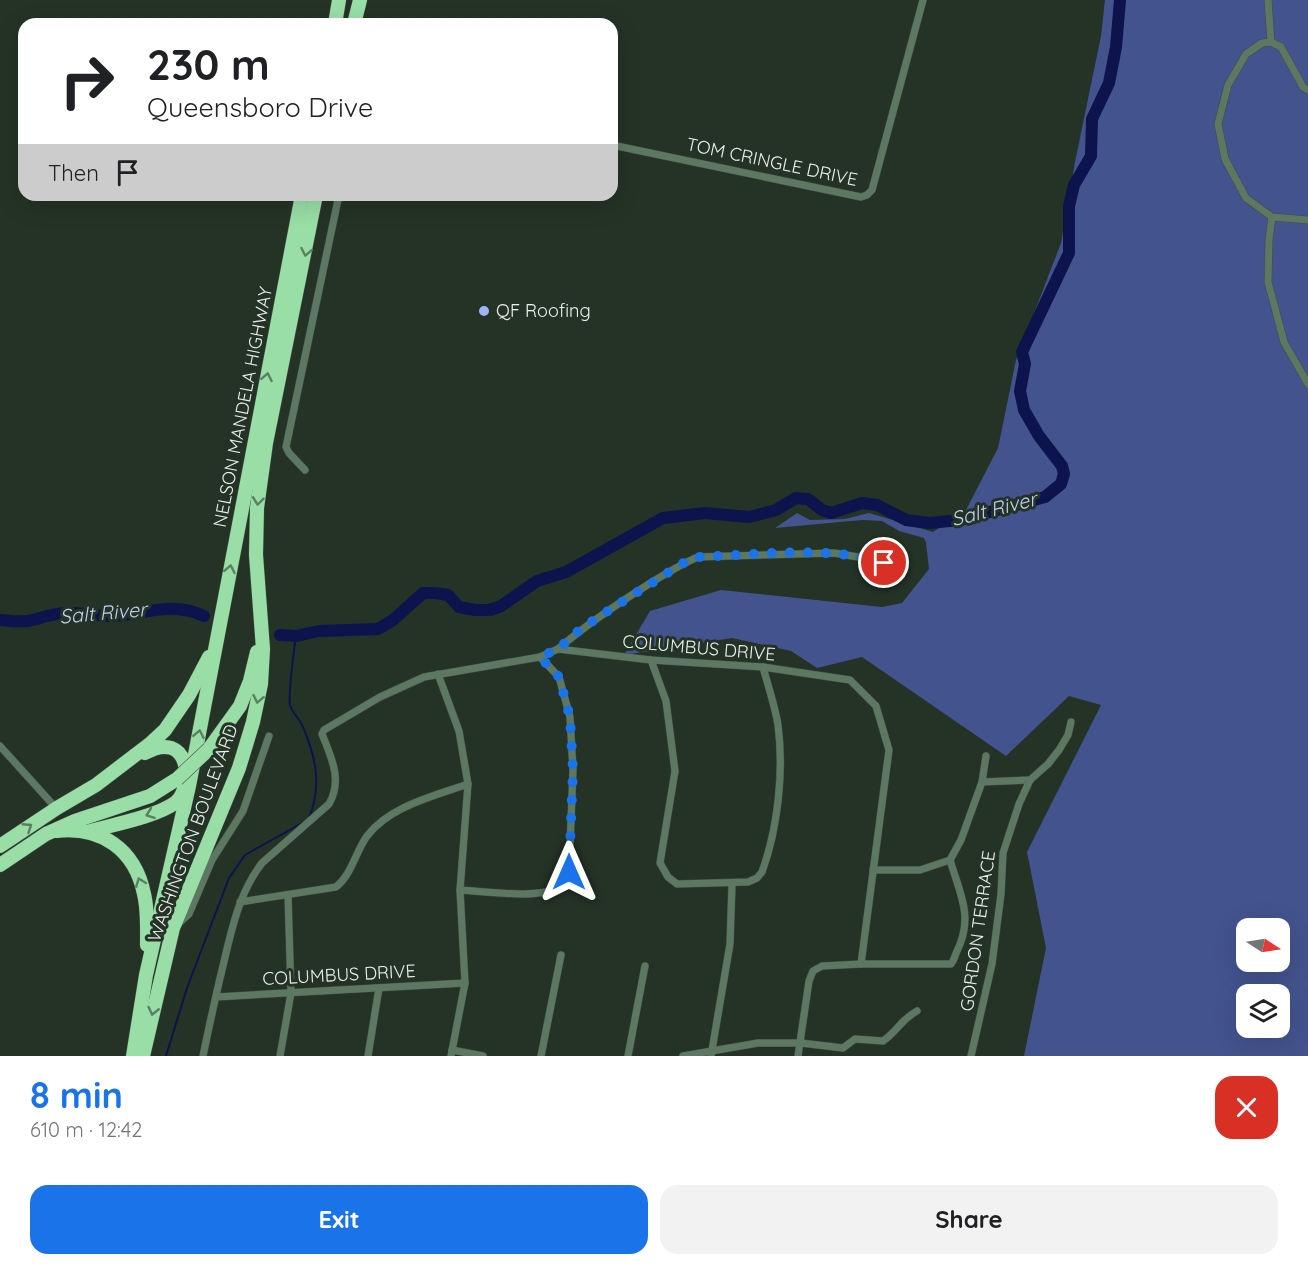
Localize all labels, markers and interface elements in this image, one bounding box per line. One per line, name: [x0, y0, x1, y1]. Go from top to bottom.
text: 230 m: [147, 38, 270, 91]
icon: right: [48, 42, 126, 120]
text: Queensboro Drive: [147, 90, 373, 124]
street label: TOM CRINGLE DRIVE: [684, 132, 860, 191]
icon: arrive: [111, 156, 144, 189]
text: Then: [48, 159, 99, 187]
one-way arrow: [300, 248, 312, 257]
street label: NELSON MANDELA HIGHWAY: [208, 285, 277, 529]
place label: QF Roofing: [496, 299, 591, 322]
marker: QF Roofing: [477, 304, 491, 318]
one-way arrow: [260, 373, 273, 383]
water label: Salt River: [948, 485, 1041, 531]
one-way arrow: [252, 497, 265, 506]
pin: [858, 537, 909, 588]
icon: arrive: [867, 546, 900, 579]
one-way arrow: [223, 564, 236, 574]
water label: Salt River: [58, 596, 150, 629]
street label: COLUMBUS DRIVE: [622, 629, 777, 666]
one-way arrow: [252, 694, 265, 704]
street label: WASHINGTON BOULEVARD: [142, 721, 243, 945]
one-way arrow: [192, 730, 205, 740]
one-way arrow: [145, 806, 156, 819]
one-way arrow: [21, 823, 32, 834]
position arrow: [537, 840, 601, 904]
street label: GORDON TERRACE: [955, 849, 1000, 1013]
one-way arrow: [135, 877, 147, 888]
north arrow: [1236, 918, 1290, 972]
map controls: [1236, 918, 1290, 1038]
street label: COLUMBUS DRIVE: [262, 959, 416, 990]
button: layers: [1236, 984, 1290, 1038]
one-way arrow: [147, 1006, 160, 1016]
text: 8 min: [30, 1072, 123, 1117]
button: close: [1215, 1076, 1278, 1139]
text: 610 m · 12:42: [30, 1117, 142, 1142]
button: Exit: [30, 1185, 648, 1254]
button: Share: [660, 1185, 1278, 1254]

